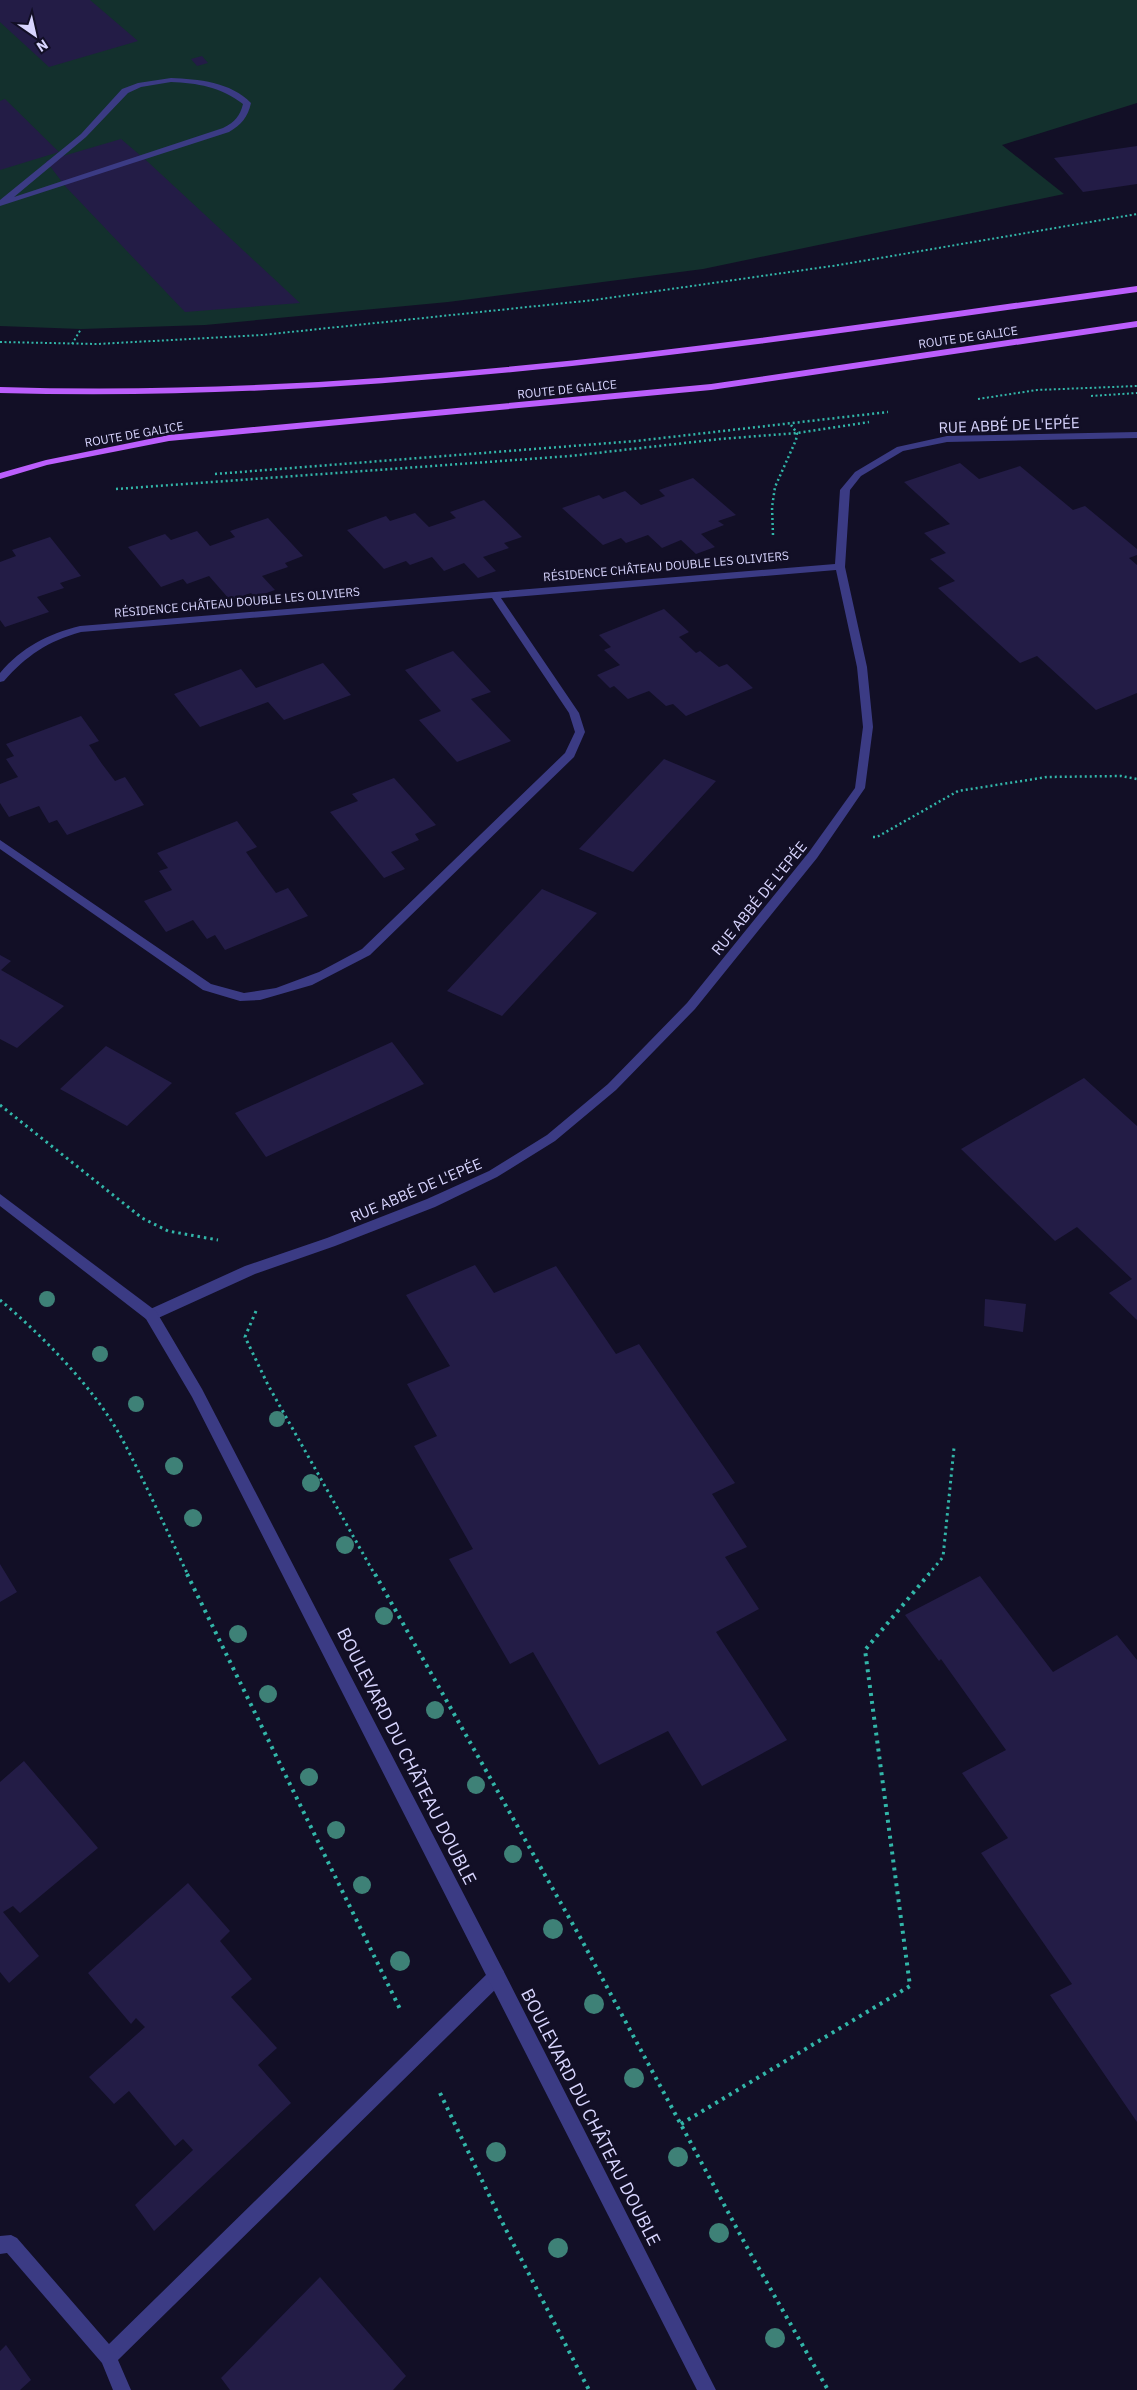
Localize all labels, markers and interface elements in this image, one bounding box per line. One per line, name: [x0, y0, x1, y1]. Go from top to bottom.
north arrow: [10, 10, 60, 60]
text: N: [33, 35, 52, 56]
street label: ROUTE DE GALICE: [917, 323, 1019, 351]
street label: ROUTE DE GALICE: [516, 376, 618, 402]
street label: RUE ABBÉ DE L'EPÉE: [938, 413, 1080, 437]
street label: ROUTE DE GALICE: [83, 418, 185, 450]
street label: RÉSIDENCE CHÂTEAU DOUBLE LES OLIVIERS: [542, 548, 790, 584]
street label: RÉSIDENCE CHÂTEAU DOUBLE LES OLIVIERS: [113, 584, 361, 620]
street label: RUE ABBÉ DE L'EPÉE: [707, 837, 811, 959]
street label: RUE ABBÉ DE L'EPÉE: [347, 1154, 485, 1226]
street label: BOULEVARD DU CHÂTEAU DOUBLE: [332, 1624, 482, 1888]
street label: BOULEVARD DU CHÂTEAU DOUBLE: [516, 1985, 666, 2249]

